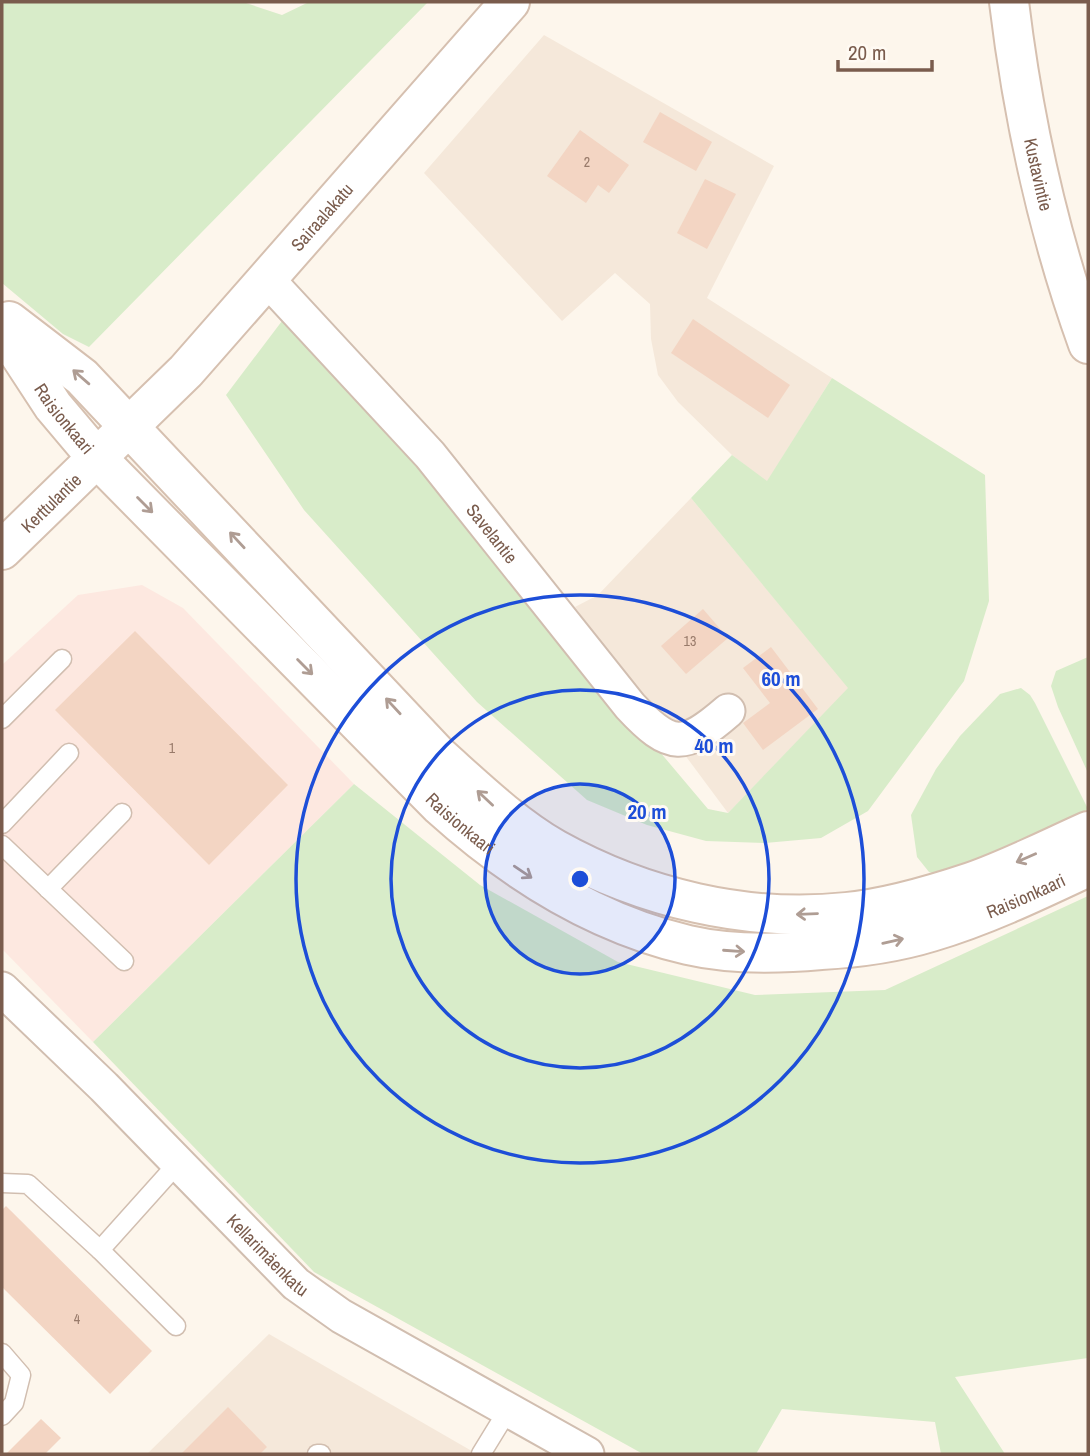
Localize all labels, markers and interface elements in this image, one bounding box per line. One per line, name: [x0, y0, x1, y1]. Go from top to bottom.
scale bar: [838, 28, 932, 72]
text: 20 m: [848, 38, 886, 67]
street label: Kustavintie: [1019, 136, 1059, 213]
house number: 2: [584, 153, 590, 171]
street label: Sairaalakatu: [285, 177, 358, 256]
one-way arrow: [72, 369, 90, 385]
street label: Raisionkaari: [29, 378, 100, 459]
street label: Kerttulantie: [15, 467, 87, 538]
one-way arrow: [136, 497, 153, 514]
street label: Savelantie: [461, 498, 524, 568]
one-way arrow: [229, 532, 246, 549]
house number: 13: [684, 632, 696, 650]
one-way arrow: [296, 658, 313, 675]
text: 60 m: [761, 664, 801, 693]
one-way arrow: [384, 698, 401, 715]
text: 40 m: [694, 731, 734, 760]
house number: 1: [169, 739, 176, 757]
street label: Raisionkaari: [421, 787, 501, 860]
one-way arrow: [476, 790, 494, 806]
text: 20 m: [627, 797, 667, 826]
one-way arrow: [1015, 852, 1037, 865]
one-way arrow: [513, 866, 533, 880]
centre of rings: [568, 867, 592, 891]
street label: Raisionkaari: [982, 867, 1069, 924]
one-way arrow: [796, 907, 819, 920]
one-way arrow: [882, 934, 904, 947]
one-way arrow: [722, 945, 745, 958]
street label: Kellarimäenkatu: [221, 1208, 314, 1302]
house number: 4: [74, 1310, 81, 1328]

